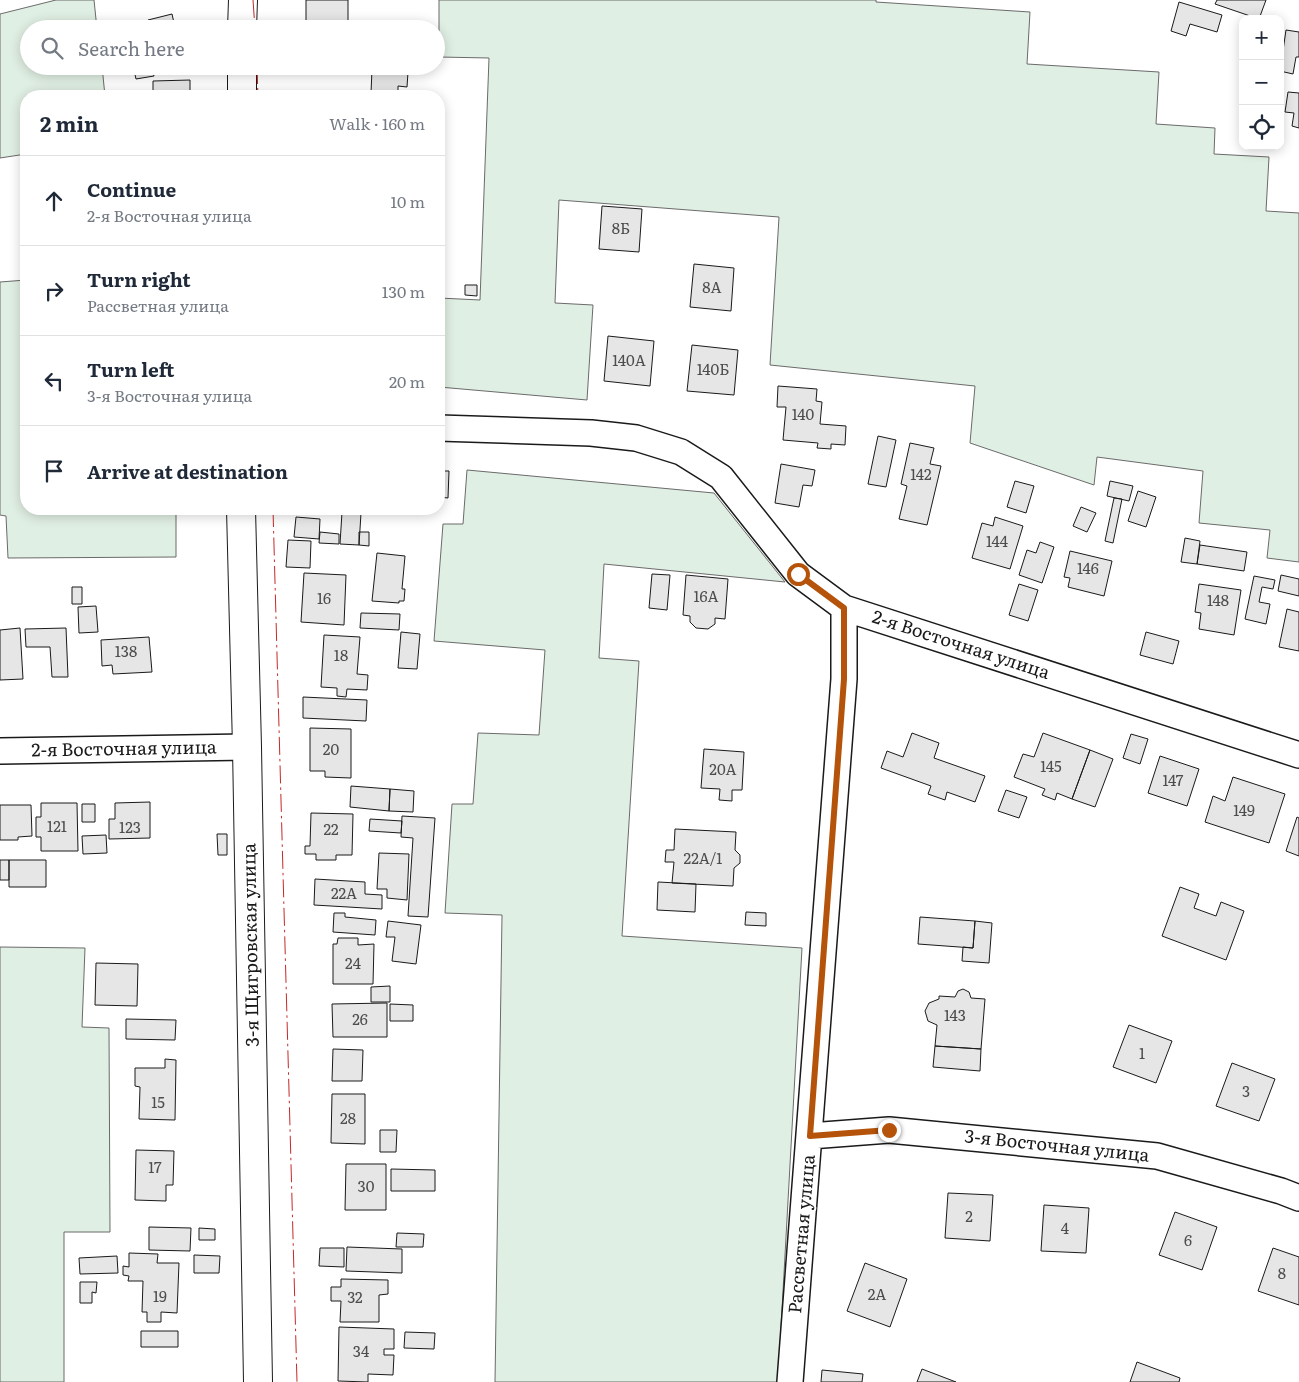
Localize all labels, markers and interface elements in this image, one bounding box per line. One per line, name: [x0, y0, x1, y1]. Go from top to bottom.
map controls: [1239, 15, 1284, 150]
button: +: [1239, 15, 1284, 60]
search box: [20, 20, 445, 75]
icon: search: [38, 34, 66, 62]
text: Search here: [78, 34, 185, 62]
button: −: [1239, 60, 1284, 105]
button: locate: [1239, 105, 1284, 150]
text: 2 min: [40, 107, 99, 138]
text: Walk · 160 m: [329, 111, 425, 135]
text: Continue: [87, 175, 176, 203]
icon: ahead: [40, 187, 68, 215]
text: 10 m: [391, 189, 425, 213]
text: 2-я Восточная улица: [87, 203, 252, 227]
house number: 8Б: [612, 216, 630, 239]
text: Turn right: [87, 265, 191, 293]
house number: 8А: [702, 275, 722, 298]
icon: right: [40, 277, 68, 305]
text: 130 m: [382, 279, 425, 303]
text: Рассветная улица: [87, 293, 229, 317]
house number: 140А: [612, 348, 646, 371]
text: Turn left: [87, 355, 174, 383]
house number: 140Б: [697, 357, 729, 380]
icon: left: [40, 367, 68, 395]
text: 20 m: [389, 369, 425, 393]
text: 3-я Восточная улица: [87, 383, 252, 407]
house number: 140: [792, 402, 815, 425]
icon: arrive: [40, 457, 68, 485]
text: Arrive at destination: [87, 457, 288, 485]
house number: 142: [910, 462, 932, 485]
house number: 144: [986, 529, 1008, 552]
house number: 146: [1077, 556, 1099, 579]
route start: [787, 563, 810, 586]
house number: 16А: [693, 584, 719, 607]
house number: 16: [317, 586, 331, 609]
house number: 148: [1207, 588, 1229, 611]
street label: 2-я Восточная улица: [869, 602, 1054, 685]
house number: 138: [115, 639, 137, 662]
house number: 18: [334, 643, 348, 666]
street label: 2-я Восточная улица: [31, 732, 217, 763]
house number: 20: [323, 737, 339, 760]
house number: 145: [1040, 754, 1062, 777]
house number: 20А: [709, 757, 737, 780]
house number: 147: [1163, 768, 1184, 791]
house number: 149: [1233, 798, 1255, 821]
house number: 121: [47, 814, 67, 837]
house number: 123: [119, 815, 141, 838]
house number: 22: [323, 817, 339, 840]
street label: 3-я Щигровская улица: [234, 843, 265, 1047]
house number: 22А/1: [684, 846, 722, 869]
house number: 22А: [331, 881, 357, 904]
house number: 24: [345, 951, 361, 974]
house number: 143: [944, 1003, 966, 1026]
house number: 26: [352, 1007, 368, 1030]
house number: 1: [1139, 1041, 1145, 1064]
house number: 3: [1242, 1079, 1250, 1102]
house number: 15: [151, 1090, 165, 1113]
house number: 28: [340, 1106, 356, 1129]
route end: [878, 1119, 901, 1142]
street label: 3-я Восточная улица: [963, 1121, 1151, 1168]
street label: Рассветная улица: [780, 1153, 821, 1314]
house number: 17: [148, 1155, 162, 1178]
house number: 30: [358, 1174, 375, 1197]
house number: 2: [965, 1204, 973, 1227]
house number: 4: [1061, 1216, 1069, 1239]
house number: 6: [1184, 1228, 1192, 1251]
house number: 8: [1278, 1261, 1286, 1284]
house number: 2А: [868, 1282, 886, 1305]
house number: 19: [153, 1284, 167, 1307]
house number: 32: [347, 1285, 363, 1308]
house number: 34: [353, 1339, 369, 1362]

